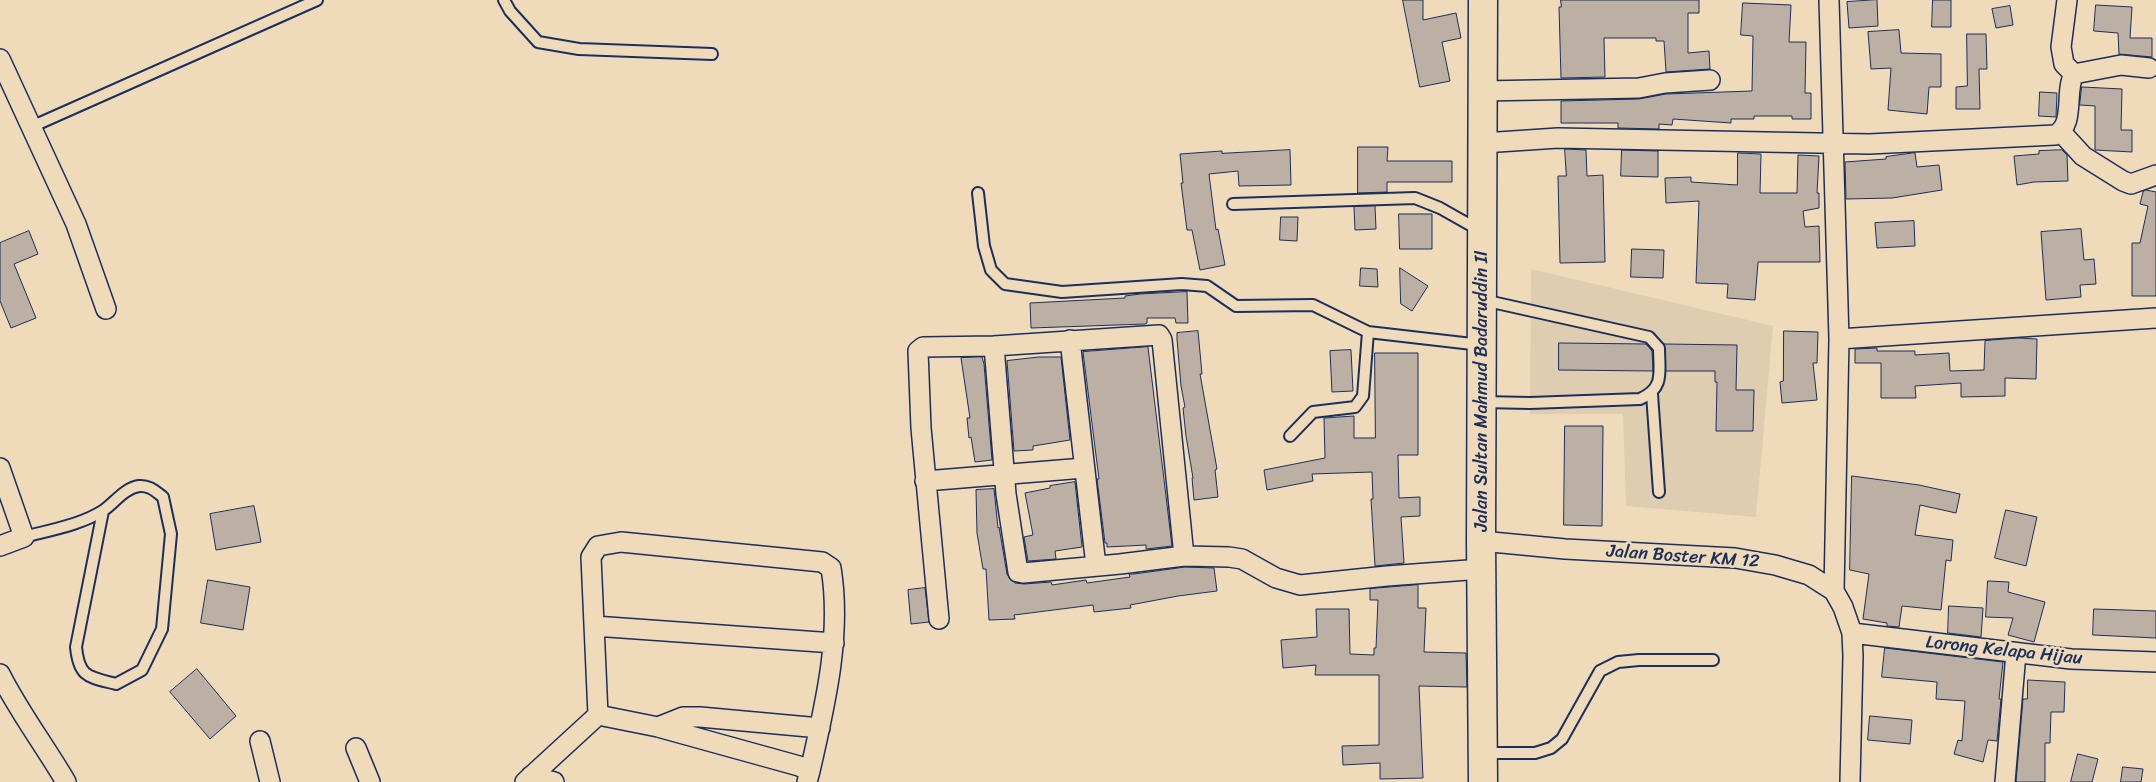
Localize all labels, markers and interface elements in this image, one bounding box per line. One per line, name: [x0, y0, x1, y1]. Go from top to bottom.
street label: Jalan Sultan Mahmud Badaruddin II: [1471, 250, 1493, 532]
street label: Jalan Boster KM 12: [1606, 541, 1760, 573]
street label: Lorong Kelapa Hijau: [1925, 632, 2083, 670]

